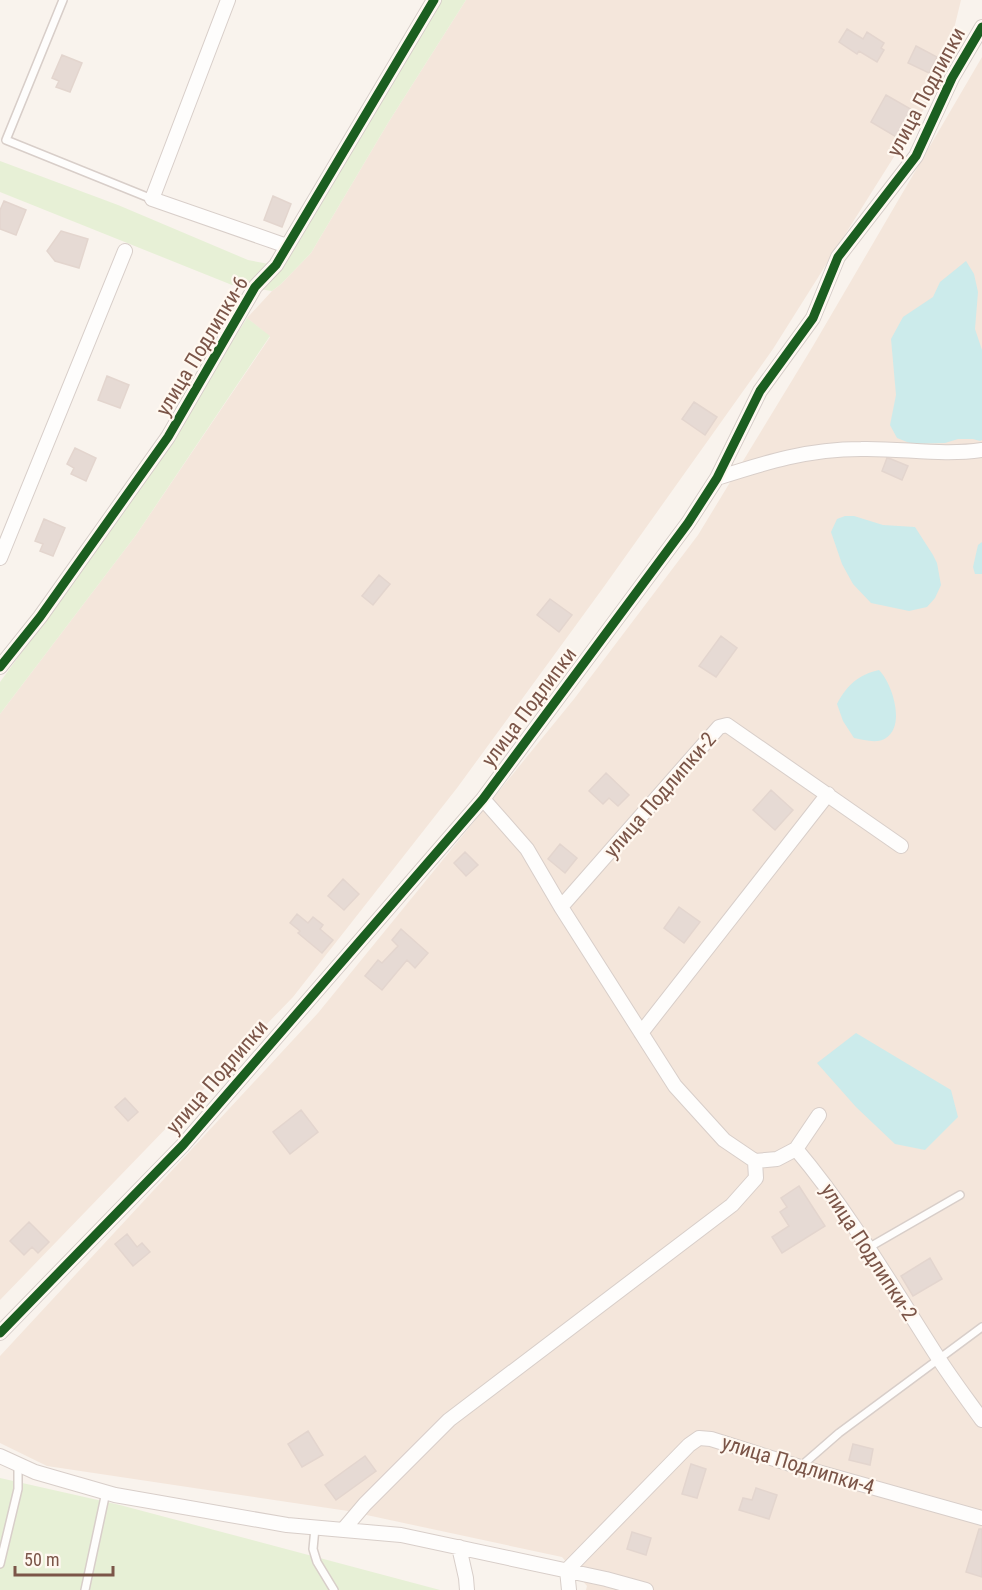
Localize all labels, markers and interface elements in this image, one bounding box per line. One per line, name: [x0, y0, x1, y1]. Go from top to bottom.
street label: улица Подлипки: [882, 23, 970, 161]
street label: улица Подлипки-6: [151, 272, 253, 420]
street label: улица Подлипки: [476, 643, 582, 771]
street label: улица Подлипки-2: [599, 727, 721, 863]
street label: улица Подлипки: [161, 1015, 273, 1139]
street label: улица Подлипки-2: [816, 1179, 922, 1325]
street label: улица Подлипки-4: [719, 1430, 877, 1500]
scale bar: [15, 1539, 112, 1577]
text: 50 m: [24, 1549, 59, 1570]

